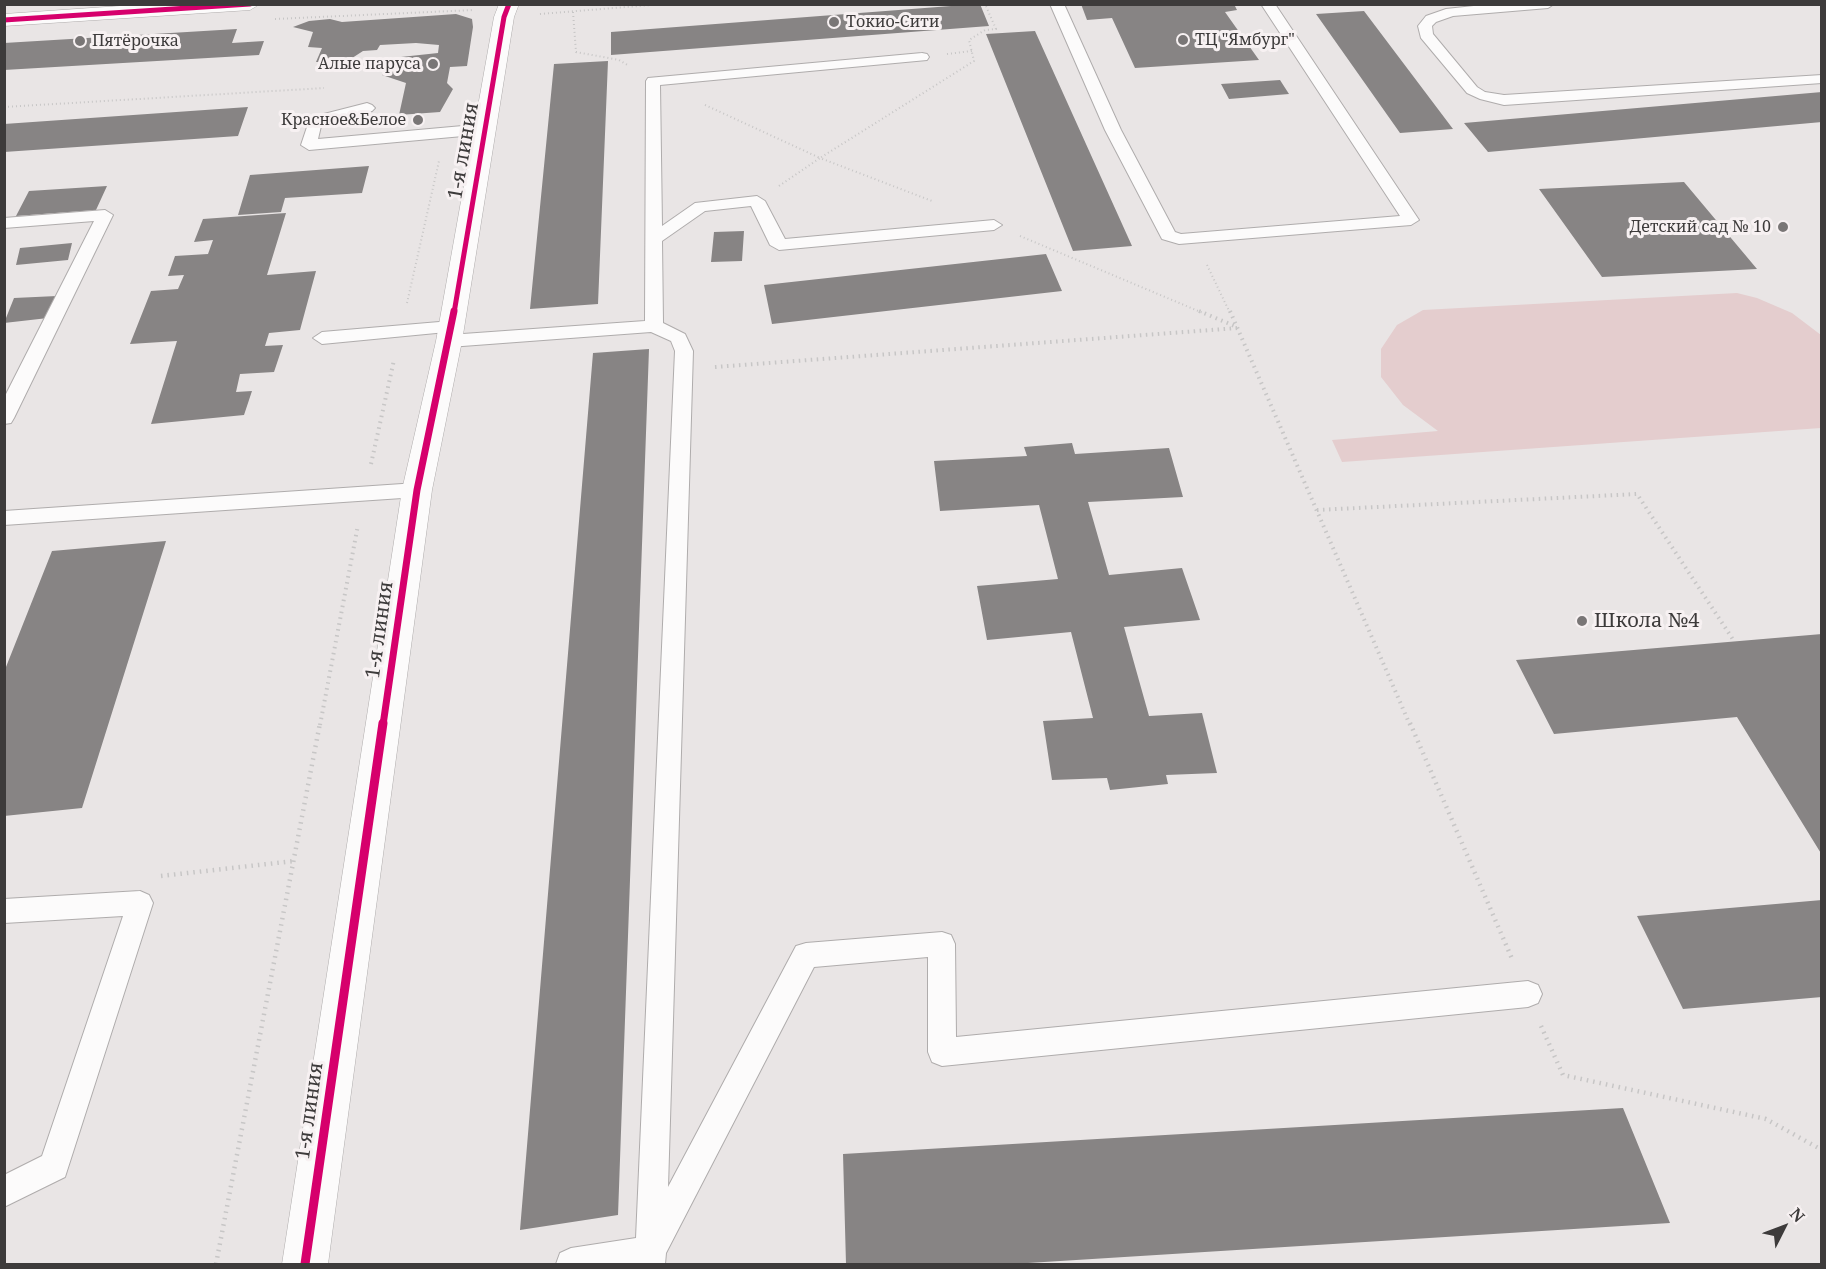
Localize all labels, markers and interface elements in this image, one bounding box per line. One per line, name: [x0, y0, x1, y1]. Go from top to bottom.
place label: Токио-Сити: [846, 12, 940, 32]
marker: Токио-Сити: [827, 15, 841, 29]
place label: ТЦ "Ямбург": [1195, 30, 1295, 50]
place label: Пятёрочка: [92, 31, 179, 51]
marker: ТЦ "Ямбург": [1176, 33, 1190, 47]
marker: Пятёрочка: [73, 34, 87, 48]
place label: Алые паруса: [318, 54, 421, 74]
marker: Алые паруса: [426, 57, 440, 71]
street label: 1-я линия: [444, 101, 484, 201]
place label: Красное&Белое: [281, 110, 406, 130]
marker: Красное&Белое: [411, 113, 425, 127]
place label: Детский сад № 10: [1629, 217, 1771, 237]
marker: Детский сад № 10: [1776, 220, 1790, 234]
street label: 1-я линия: [361, 580, 399, 680]
place label: Школа №4: [1594, 609, 1699, 633]
marker: Школа №4: [1575, 614, 1589, 628]
street label: 1-я линия: [291, 1061, 329, 1161]
north arrow: [1754, 1197, 1814, 1257]
text: N: [1785, 1203, 1810, 1227]

